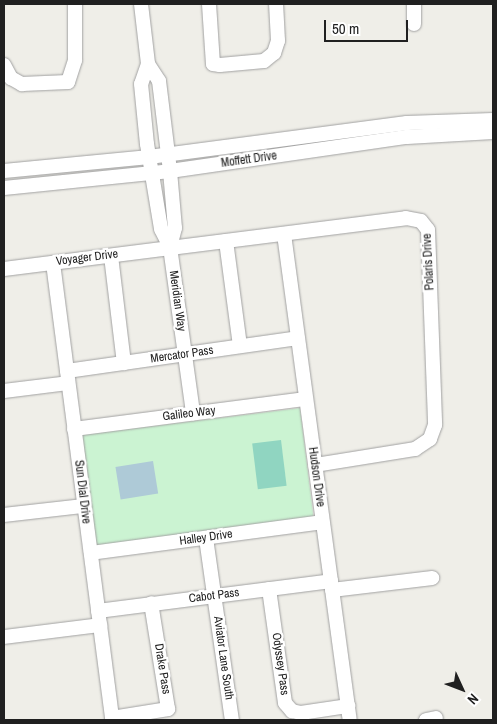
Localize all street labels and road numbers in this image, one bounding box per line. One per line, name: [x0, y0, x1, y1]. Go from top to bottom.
street label: Moffett Drive: [220, 149, 278, 171]
street label: Polaris Drive: [420, 233, 438, 291]
street label: Voyager Drive: [55, 247, 119, 269]
street label: Meridian Way: [166, 270, 188, 332]
street label: Mercator Pass: [150, 343, 214, 367]
street label: Galileo Way: [162, 404, 216, 424]
street label: Hudson Drive: [305, 446, 327, 508]
street label: Sun Dial Drive: [71, 459, 93, 525]
street label: Halley Drive: [178, 527, 234, 549]
street label: Cabot Pass: [188, 586, 240, 606]
street label: Aviator Lane South: [210, 615, 236, 701]
street label: Odyssey Pass: [268, 632, 292, 696]
street label: Drake Pass: [151, 643, 173, 695]

